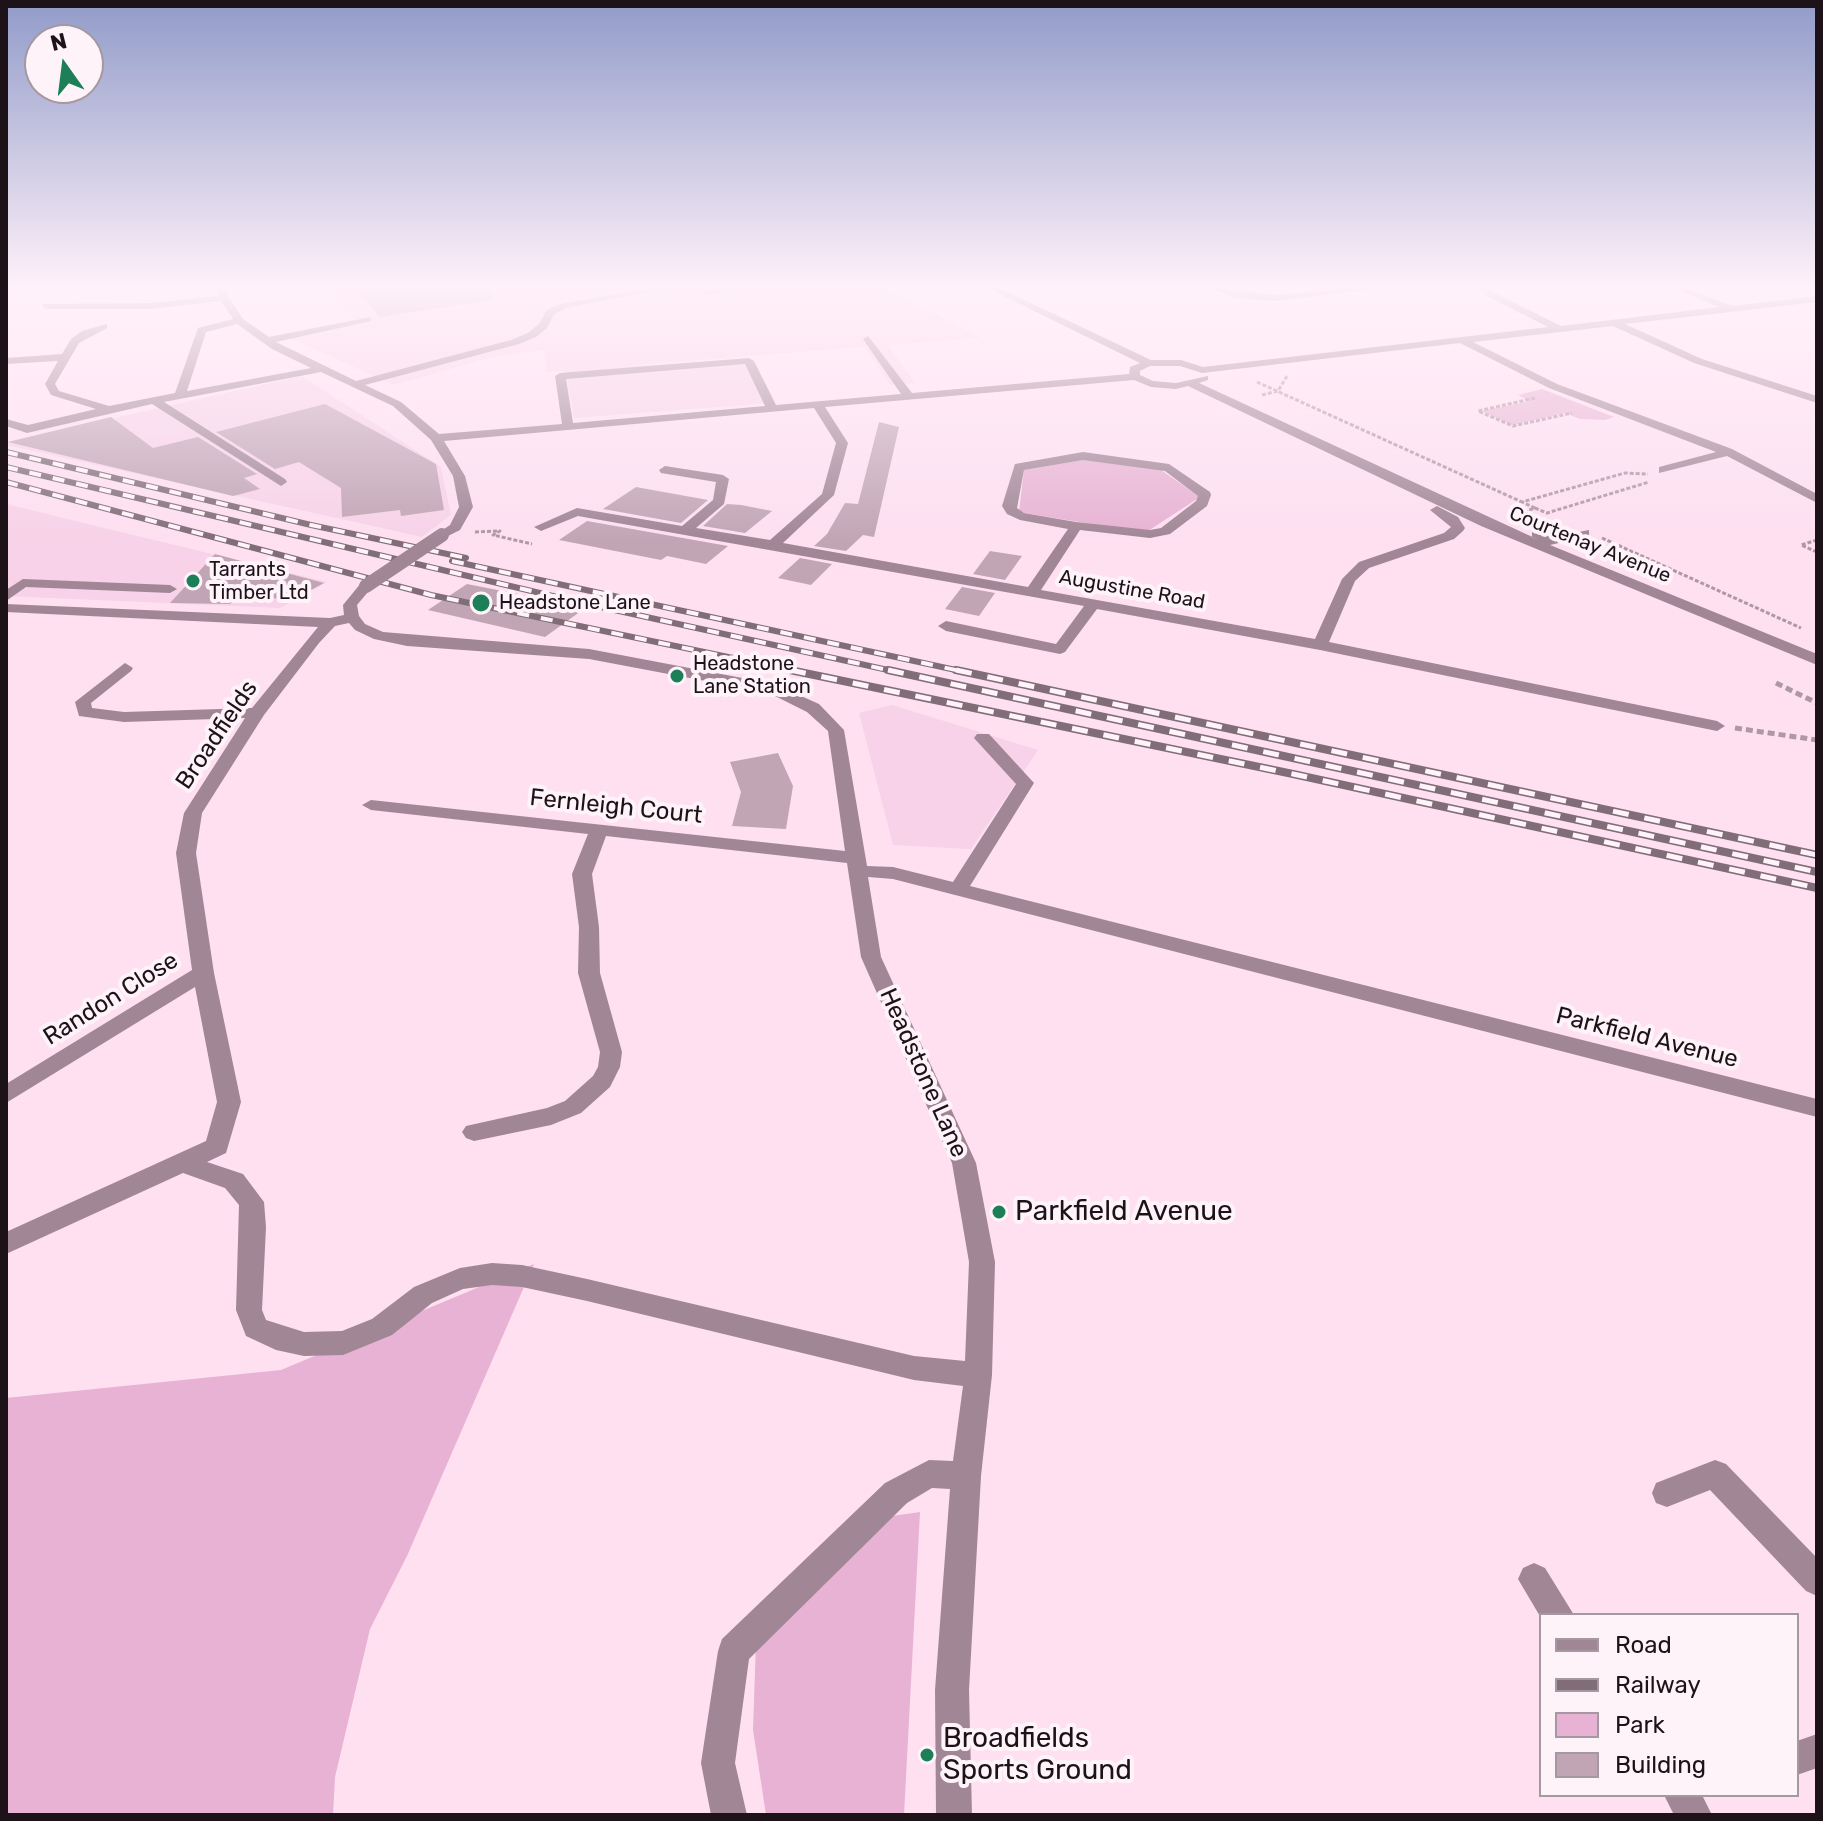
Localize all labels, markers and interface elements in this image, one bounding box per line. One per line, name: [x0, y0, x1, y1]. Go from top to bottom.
north arrow: [24, 24, 104, 104]
text: N: [48, 27, 69, 57]
street label: Courtenay Avenue: [1506, 502, 1674, 588]
place label: Tarrants Timber Ltd: [209, 558, 309, 605]
street label: Augustine Road: [1057, 565, 1207, 615]
marker: Tarrants Timber Ltd: [184, 572, 202, 590]
place label: Headstone Lane: [499, 591, 651, 615]
marker: Headstone Lane: [470, 592, 492, 614]
place label: Headstone Lane Station: [693, 652, 811, 699]
marker: Headstone Lane Station: [668, 667, 686, 685]
street label: Broadfields: [170, 675, 264, 795]
street label: Fernleigh Court: [528, 784, 704, 830]
street label: Randon Close: [38, 946, 184, 1052]
street label: Headstone Lane: [873, 984, 973, 1162]
street label: Parkfield Avenue: [1553, 1001, 1741, 1075]
place label: Parkfield Avenue: [1015, 1195, 1233, 1229]
marker: Parkfield Avenue: [990, 1203, 1008, 1221]
legend: [1539, 1613, 1799, 1797]
text: Road: [1615, 1631, 1672, 1659]
text: Railway: [1615, 1671, 1701, 1699]
text: Park: [1615, 1711, 1665, 1739]
place label: Broadfields Sports Ground: [943, 1722, 1132, 1788]
marker: Broadfields Sports Ground: [918, 1746, 936, 1764]
text: Building: [1615, 1751, 1706, 1779]

